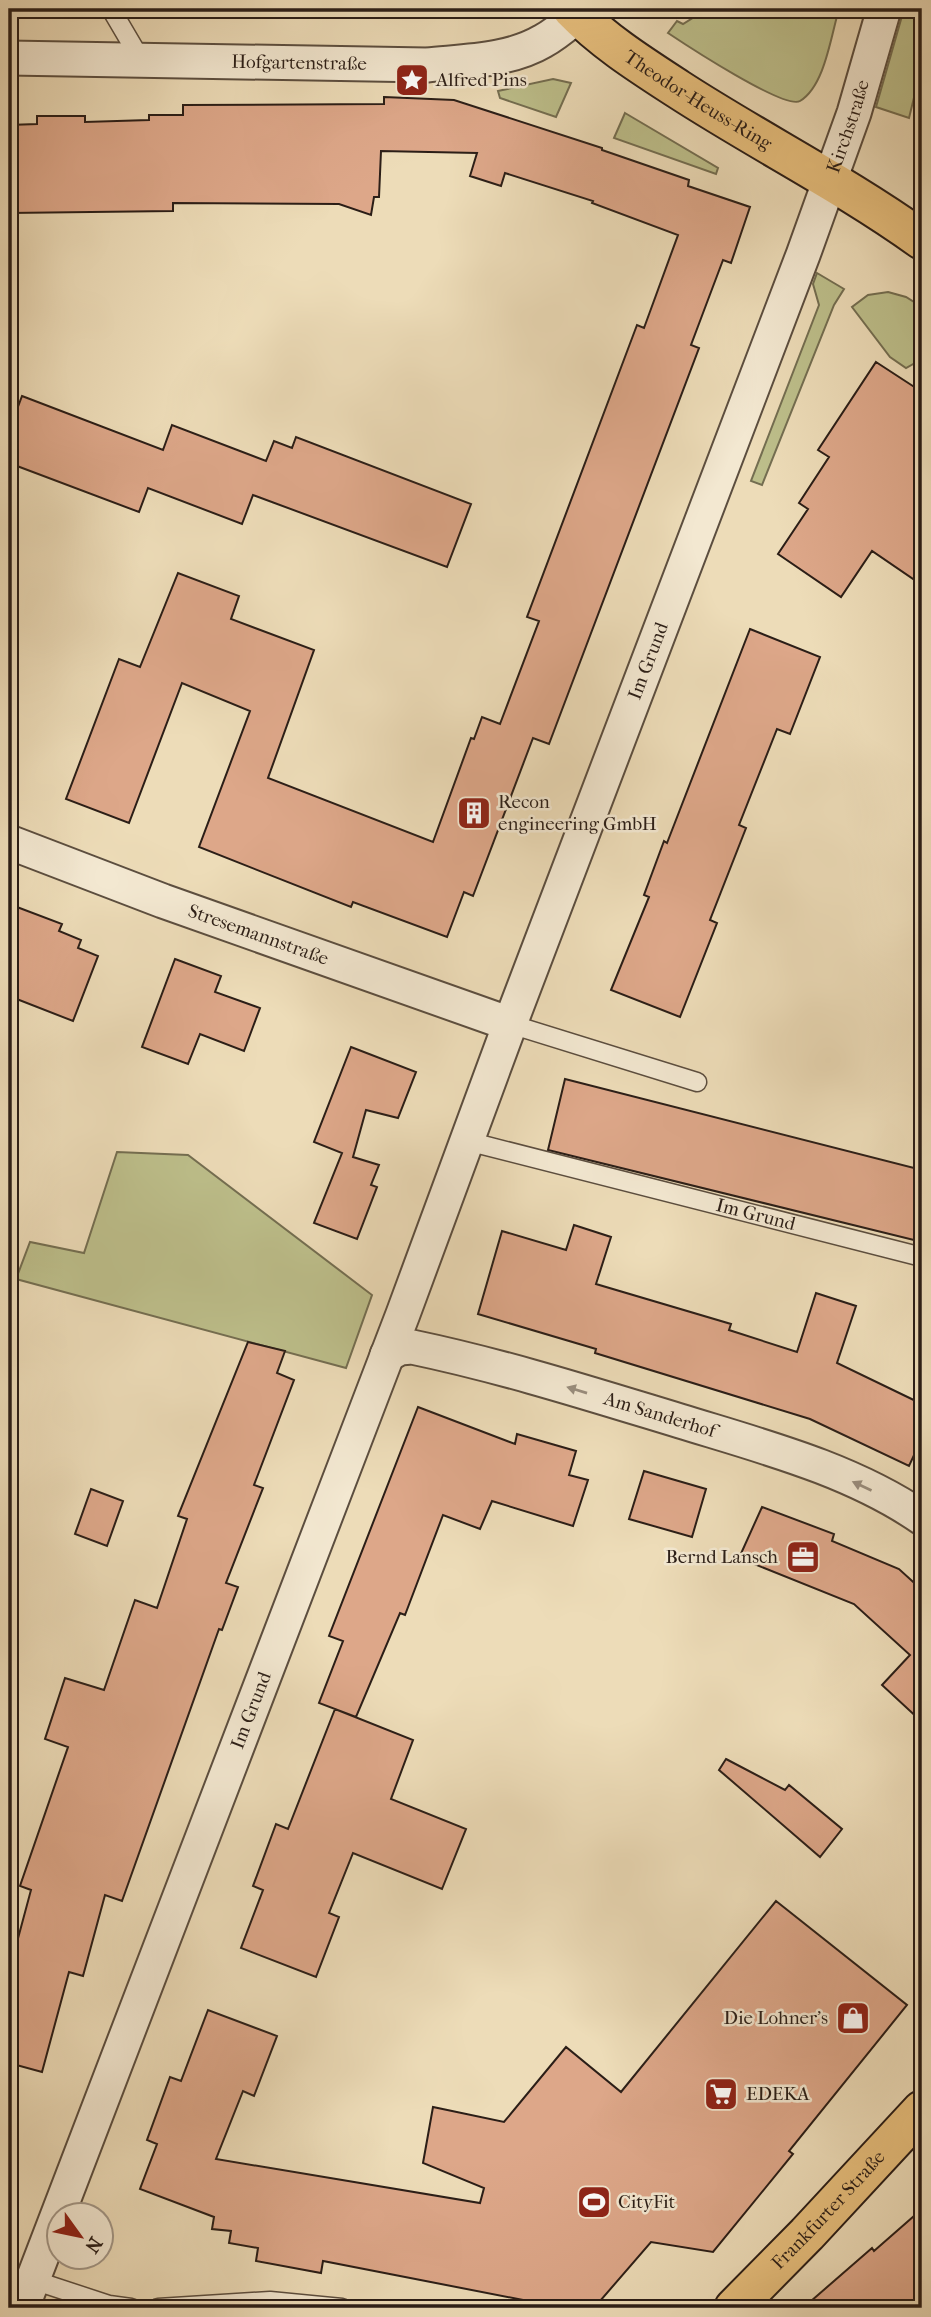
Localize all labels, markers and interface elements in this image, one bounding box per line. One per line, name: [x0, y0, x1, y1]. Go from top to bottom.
street label: Theodor-Heuss-Ring: [620, 46, 777, 155]
street label: Hofgartenstraße: [231, 51, 367, 75]
place icon: Alfred Pins: [393, 61, 431, 99]
place label: Alfred Pins: [435, 69, 527, 91]
street label: Kirchstraße: [822, 77, 874, 176]
street label: Im Grund: [624, 619, 673, 703]
place label: Recon engineering GmbH: [498, 791, 657, 835]
building icon: Recon engineering GmbH: [455, 794, 493, 832]
street label: Stresemannstraße: [185, 900, 332, 970]
street label: Im Grund: [714, 1194, 798, 1235]
one-way arrow: [566, 1384, 587, 1394]
street label: Am Sanderhof: [600, 1387, 722, 1443]
one-way arrow: [852, 1480, 872, 1491]
office icon: Bernd Lansch: [784, 1538, 822, 1576]
place label: Bernd Lansch: [665, 1546, 778, 1568]
street label: Im Grund: [226, 1668, 276, 1752]
shop icon: Die Lohner's: [834, 1999, 872, 2037]
place label: Die Lohner's: [723, 2007, 828, 2029]
supermarket icon: EDEKA: [702, 2075, 740, 2113]
place label: EDEKA: [746, 2083, 810, 2105]
street label: Frankfurter Straße: [767, 2146, 890, 2274]
sports icon: CityFit: [575, 2183, 613, 2221]
place label: CityFit: [618, 2191, 676, 2213]
north arrow: [46, 2202, 116, 2272]
text: N: [80, 2233, 107, 2257]

